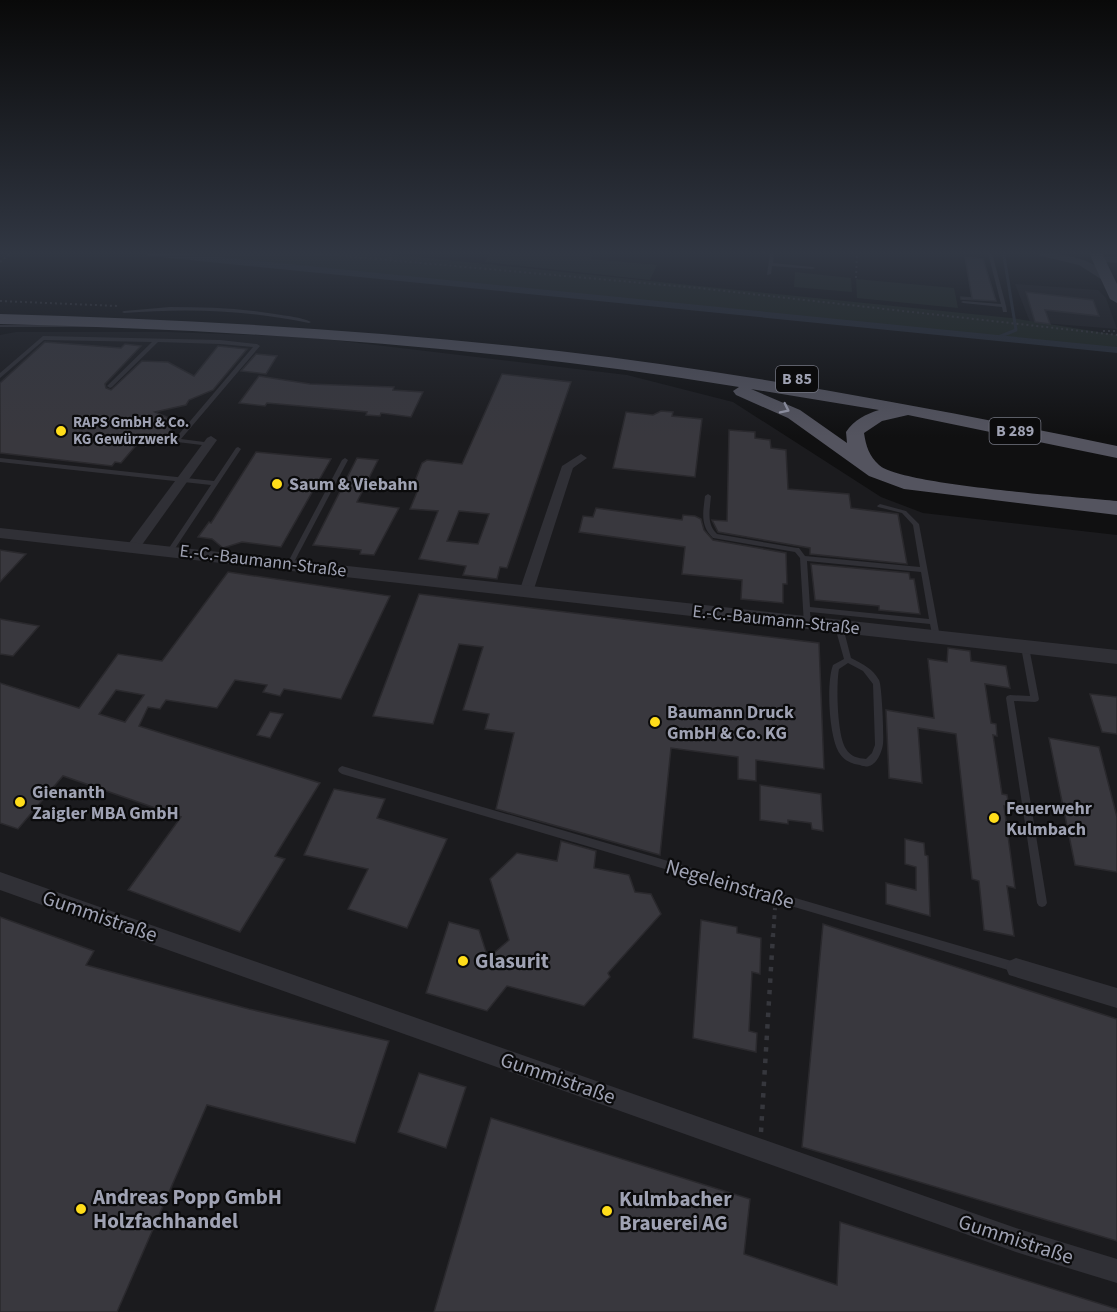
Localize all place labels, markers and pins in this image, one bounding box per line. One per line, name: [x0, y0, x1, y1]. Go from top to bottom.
place label: RAPS GmbH & Co. KG Gewürzwerk: [73, 412, 189, 450]
marker: RAPS GmbH & Co. KG Gewürzwerk: [54, 424, 68, 438]
place label: Saum & Viebahn: [289, 472, 418, 497]
marker: Saum & Viebahn: [270, 477, 284, 491]
place label: Baumann Druck GmbH & Co. KG: [667, 700, 794, 746]
marker: Baumann Druck GmbH & Co. KG: [648, 715, 662, 729]
place label: Gienanth Zaigler MBA GmbH: [32, 780, 179, 826]
marker: Gienanth Zaigler MBA GmbH: [13, 795, 27, 809]
place label: Feuerwehr Kulmbach: [1006, 796, 1093, 842]
marker: Feuerwehr Kulmbach: [987, 811, 1001, 825]
place label: Glasurit: [475, 946, 549, 976]
marker: Glasurit: [456, 954, 470, 968]
place label: Andreas Popp GmbH Holzfachhandel: [92, 1182, 282, 1236]
place label: Kulmbacher Brauerei AG: [619, 1184, 732, 1238]
marker: Andreas Popp GmbH Holzfachhandel: [74, 1202, 88, 1216]
marker: Kulmbacher Brauerei AG: [600, 1204, 614, 1218]

